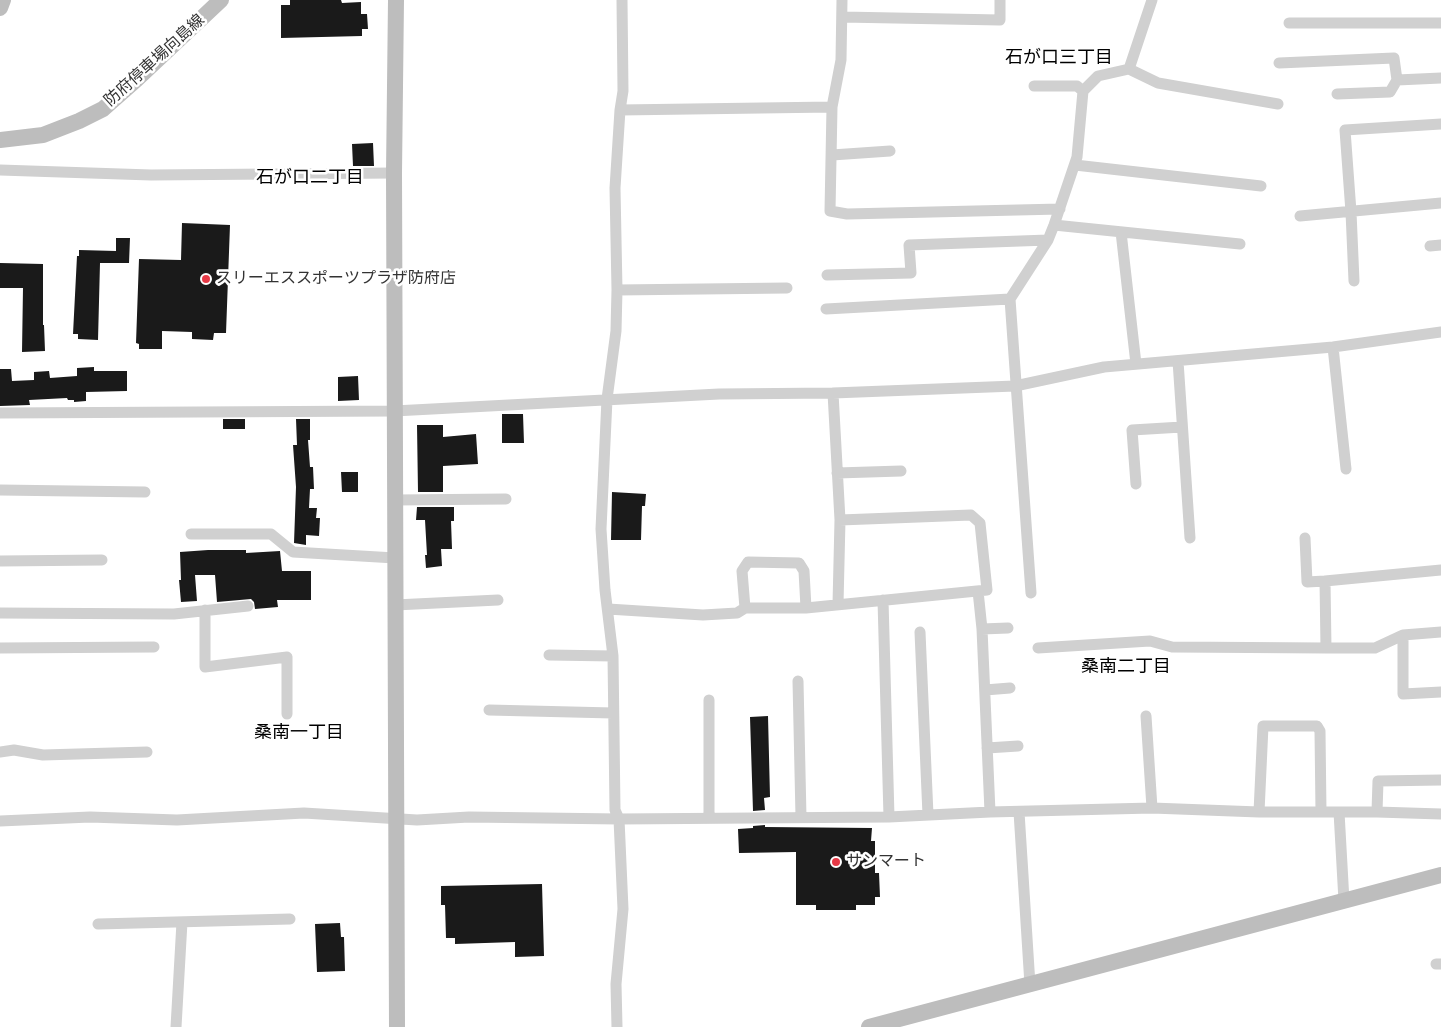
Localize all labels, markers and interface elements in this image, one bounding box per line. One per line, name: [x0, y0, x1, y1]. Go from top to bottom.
street label: 防府停車場向島線: [101, 11, 209, 111]
district label: 石が口三丁目: [1005, 47, 1113, 69]
district label: 石が口二丁目: [256, 167, 364, 189]
place label: スリーエススポーツプラザ防府店: [216, 269, 456, 289]
marker: スリーエススポーツプラザ防府店: [200, 273, 212, 285]
district label: 桑南二丁目: [1081, 656, 1171, 678]
district label: 桑南一丁目: [254, 722, 344, 744]
place label: サンマート: [846, 852, 926, 872]
marker: サンマート: [830, 856, 842, 868]

